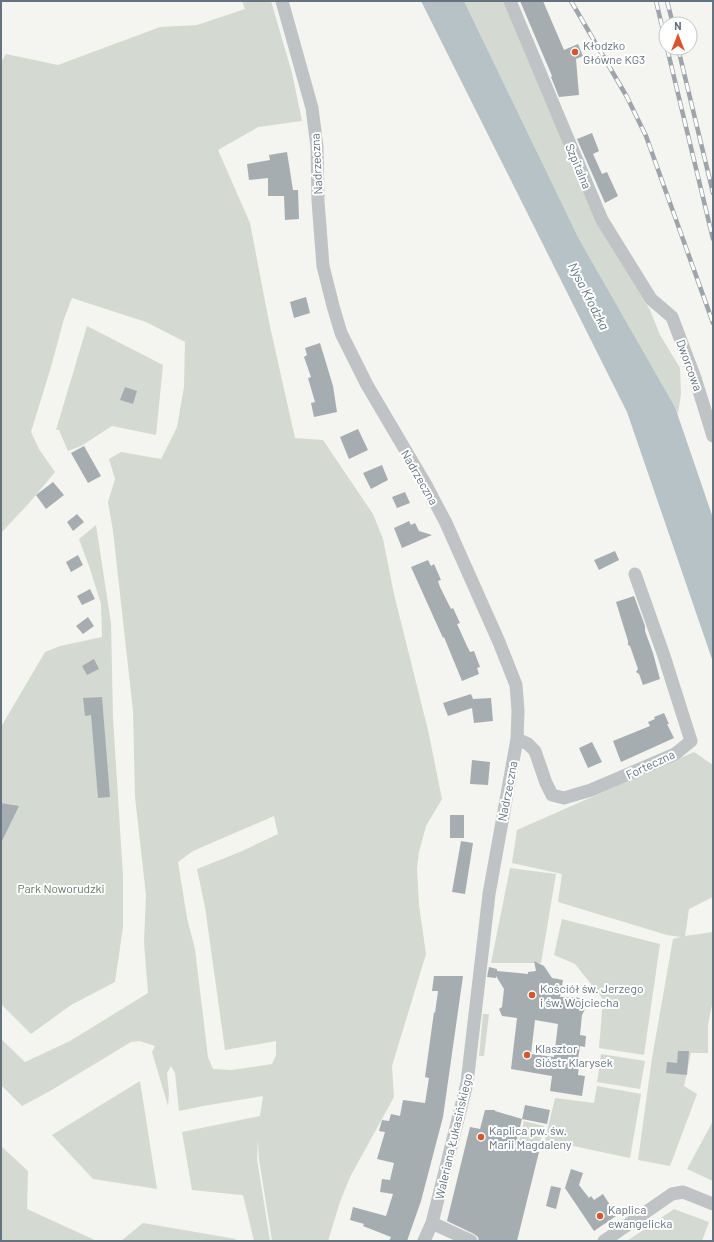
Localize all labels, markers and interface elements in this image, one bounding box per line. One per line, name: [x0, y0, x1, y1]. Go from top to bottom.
north arrow: [658, 16, 698, 56]
text: N: [674, 19, 682, 32]
place label: Kłodzko Główne KG3: [583, 38, 645, 66]
marker: Kłodzko Główne KG3: [570, 47, 580, 57]
street label: Nadrzeczna: [307, 133, 325, 195]
street label: Szpitalna: [563, 141, 595, 191]
water label: Nysa Kłodzka: [565, 259, 613, 333]
street label: Dworcowa: [674, 337, 706, 393]
street label: Nadrzeczna: [399, 447, 441, 507]
street label: Forteczna: [623, 747, 677, 781]
street label: Nadrzeczna: [494, 760, 520, 822]
park label: Park Noworudzki: [17, 881, 105, 895]
place label: Kościół św. Jerzego i św. Wojciecha: [540, 981, 643, 1009]
marker: Kościół św. Jerzego i św. Wojciecha: [527, 990, 537, 1000]
place label: Klasztor Sióstr Klarysek: [535, 1041, 613, 1069]
marker: Klasztor Sióstr Klarysek: [522, 1050, 532, 1060]
street label: Waleriana Łukasińskiego: [432, 1072, 474, 1200]
place label: Kaplica pw. św. Marii Magdaleny: [489, 1123, 572, 1151]
marker: Kaplica pw. św. Marii Magdaleny: [476, 1132, 486, 1142]
place label: Kaplica ewangelicka: [608, 1202, 672, 1230]
marker: Kaplica ewangelicka: [595, 1211, 605, 1221]

